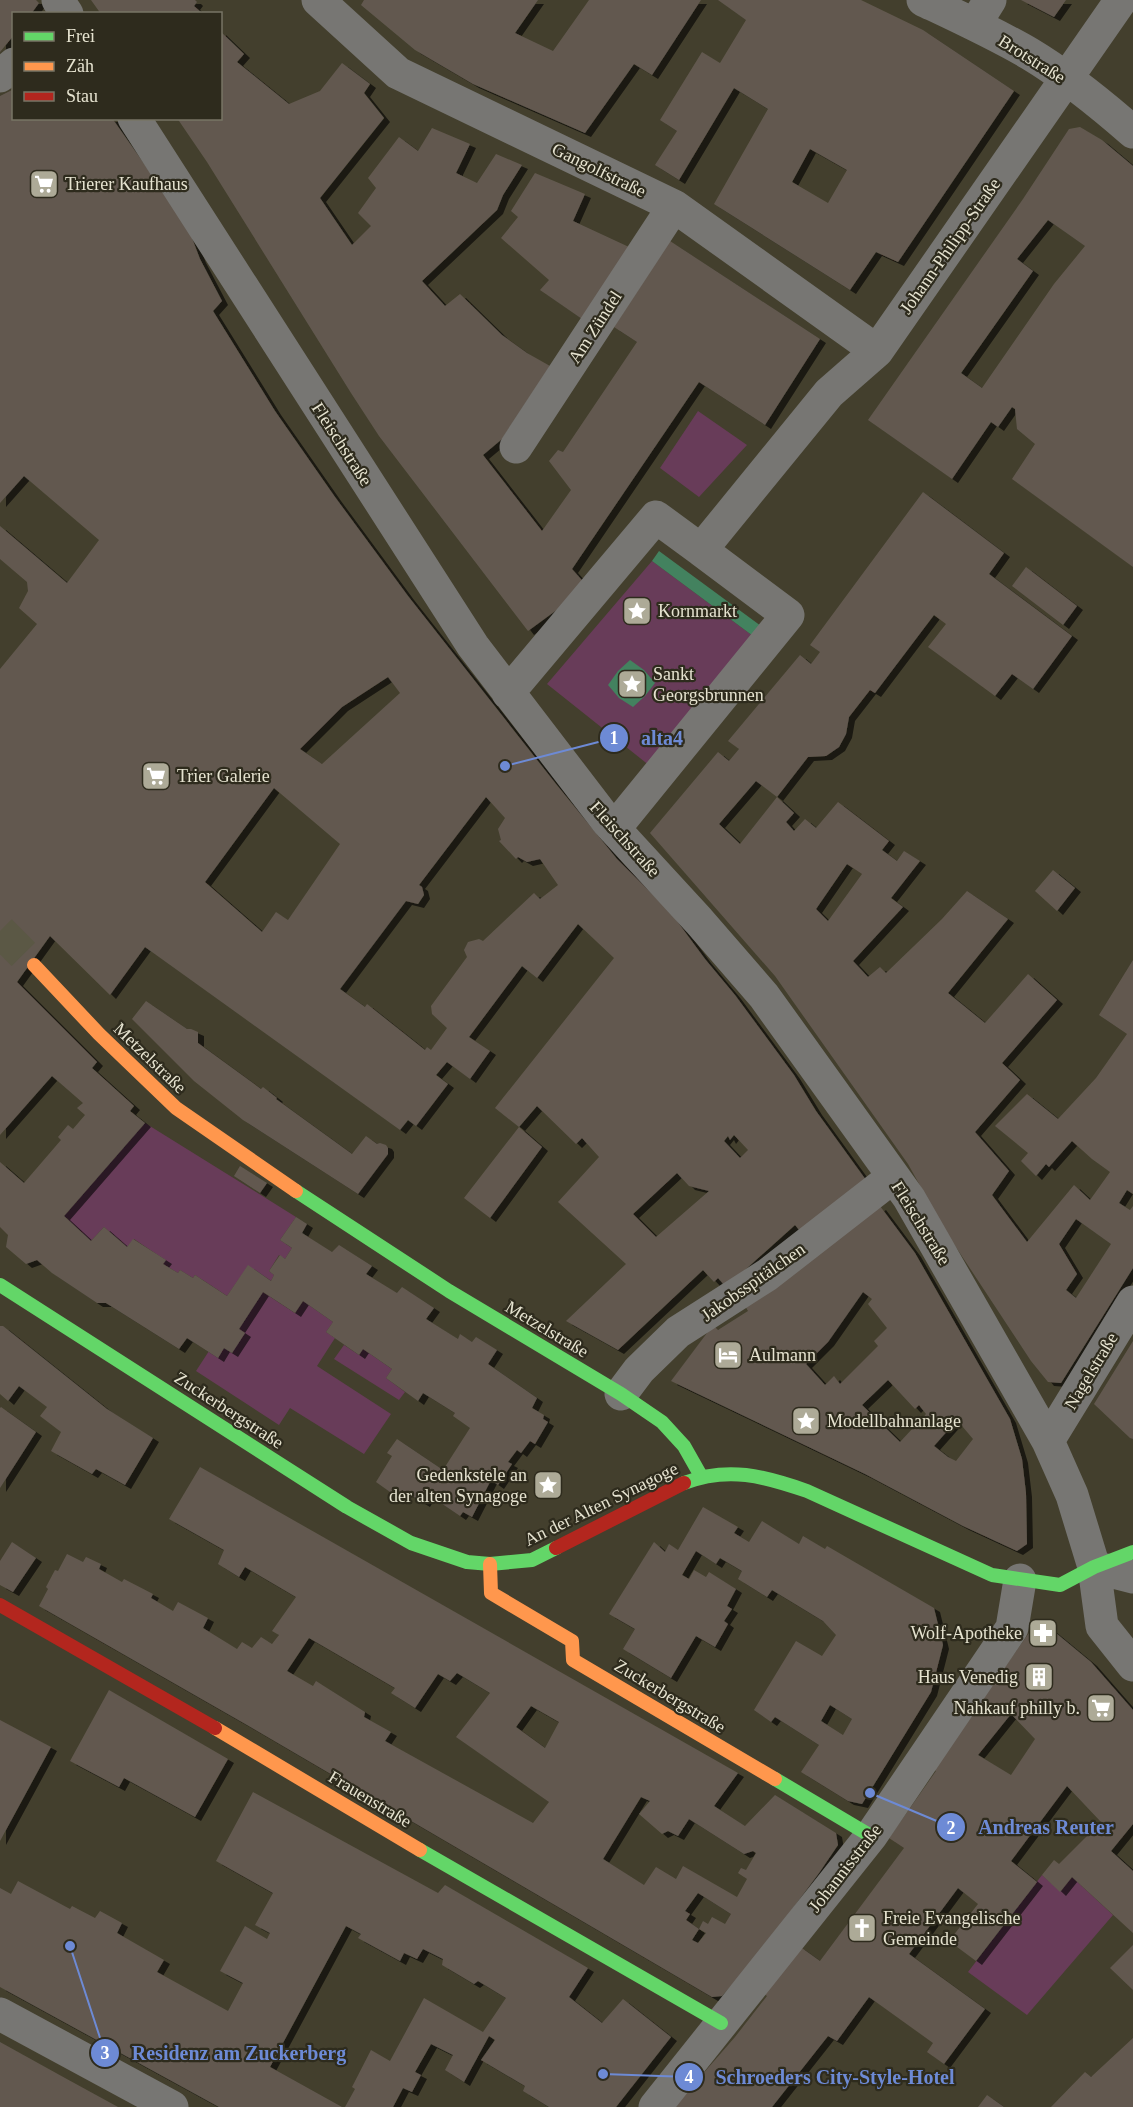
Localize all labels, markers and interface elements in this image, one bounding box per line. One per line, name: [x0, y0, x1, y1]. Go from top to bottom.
legend: [12, 12, 222, 120]
text: Frei: [66, 26, 95, 46]
street label: Brotstraße: [995, 31, 1069, 87]
text: Zäh: [66, 56, 94, 76]
text: Stau: [66, 86, 98, 106]
street label: Gangolfstraße: [549, 139, 649, 201]
supermarket icon: Trierer Kaufhaus: [28, 168, 60, 200]
place label: Trierer Kaufhaus: [65, 174, 188, 194]
street label: Johann-Philipp-Straße: [896, 174, 1004, 318]
street label: Am Zündel: [564, 287, 626, 367]
street label: Fleischstraße: [308, 399, 376, 489]
place icon: Kornmarkt: [621, 595, 653, 627]
place label: Kornmarkt: [658, 601, 737, 621]
place label: Sankt Georgsbrunnen: [653, 664, 764, 705]
place icon: Sankt Georgsbrunnen: [616, 668, 648, 700]
callout: alta4: [599, 719, 695, 757]
text: alta4: [641, 727, 683, 749]
text: 1: [610, 728, 619, 748]
supermarket icon: Trier Galerie: [140, 760, 172, 792]
place label: Trier Galerie: [177, 766, 270, 786]
street label: Fleischstraße: [586, 797, 664, 881]
street label: Metzelstraße: [110, 1019, 190, 1097]
street label: Fleischstraße: [887, 1177, 955, 1269]
street label: Jakobsspitälchen: [697, 1239, 809, 1325]
street label: Metzelstraße: [502, 1296, 592, 1362]
street label: Nagelstraße: [1060, 1329, 1122, 1413]
hotel icon: Aulmann: [712, 1339, 744, 1371]
place label: Aulmann: [749, 1345, 816, 1365]
street label: Zuckerbergstraße: [171, 1367, 287, 1453]
place icon: Modellbahnanlage: [790, 1405, 822, 1437]
place label: Modellbahnanlage: [827, 1411, 961, 1431]
street label: An der Alten Synagoge: [521, 1458, 681, 1550]
place label: Gedenkstele an der alten Synagoge: [389, 1465, 527, 1506]
place icon: Gedenkstele an der alten Synagoge: [532, 1469, 564, 1501]
pharmacy icon: Wolf-Apotheke: [1027, 1617, 1059, 1649]
place label: Wolf-Apotheke: [910, 1623, 1022, 1643]
street label: Zuckerbergstraße: [611, 1655, 729, 1737]
building icon: Haus Venedig: [1023, 1661, 1055, 1693]
place label: Haus Venedig: [918, 1667, 1018, 1687]
supermarket icon: Nahkauf philly b.: [1085, 1692, 1117, 1724]
place label: Nahkauf philly b.: [954, 1698, 1080, 1718]
street label: Frauenstraße: [325, 1766, 415, 1832]
callout: Andreas Reuter: [936, 1808, 1126, 1846]
text: Andreas Reuter: [978, 1816, 1114, 1838]
text: 2: [947, 1818, 956, 1838]
street label: Johannisstraße: [804, 1820, 886, 1916]
place label: Freie Evangelische Gemeinde: [883, 1908, 1020, 1949]
church icon: Freie Evangelische Gemeinde: [846, 1912, 878, 1944]
callout: Residenz am Zuckerberg: [90, 2034, 358, 2072]
text: Residenz am Zuckerberg: [132, 2042, 346, 2065]
text: 3: [101, 2043, 110, 2063]
callout: Schroeders City-Style-Hotel: [674, 2058, 967, 2096]
text: Schroeders City-Style-Hotel: [715, 2066, 955, 2089]
text: 4: [685, 2067, 694, 2087]

